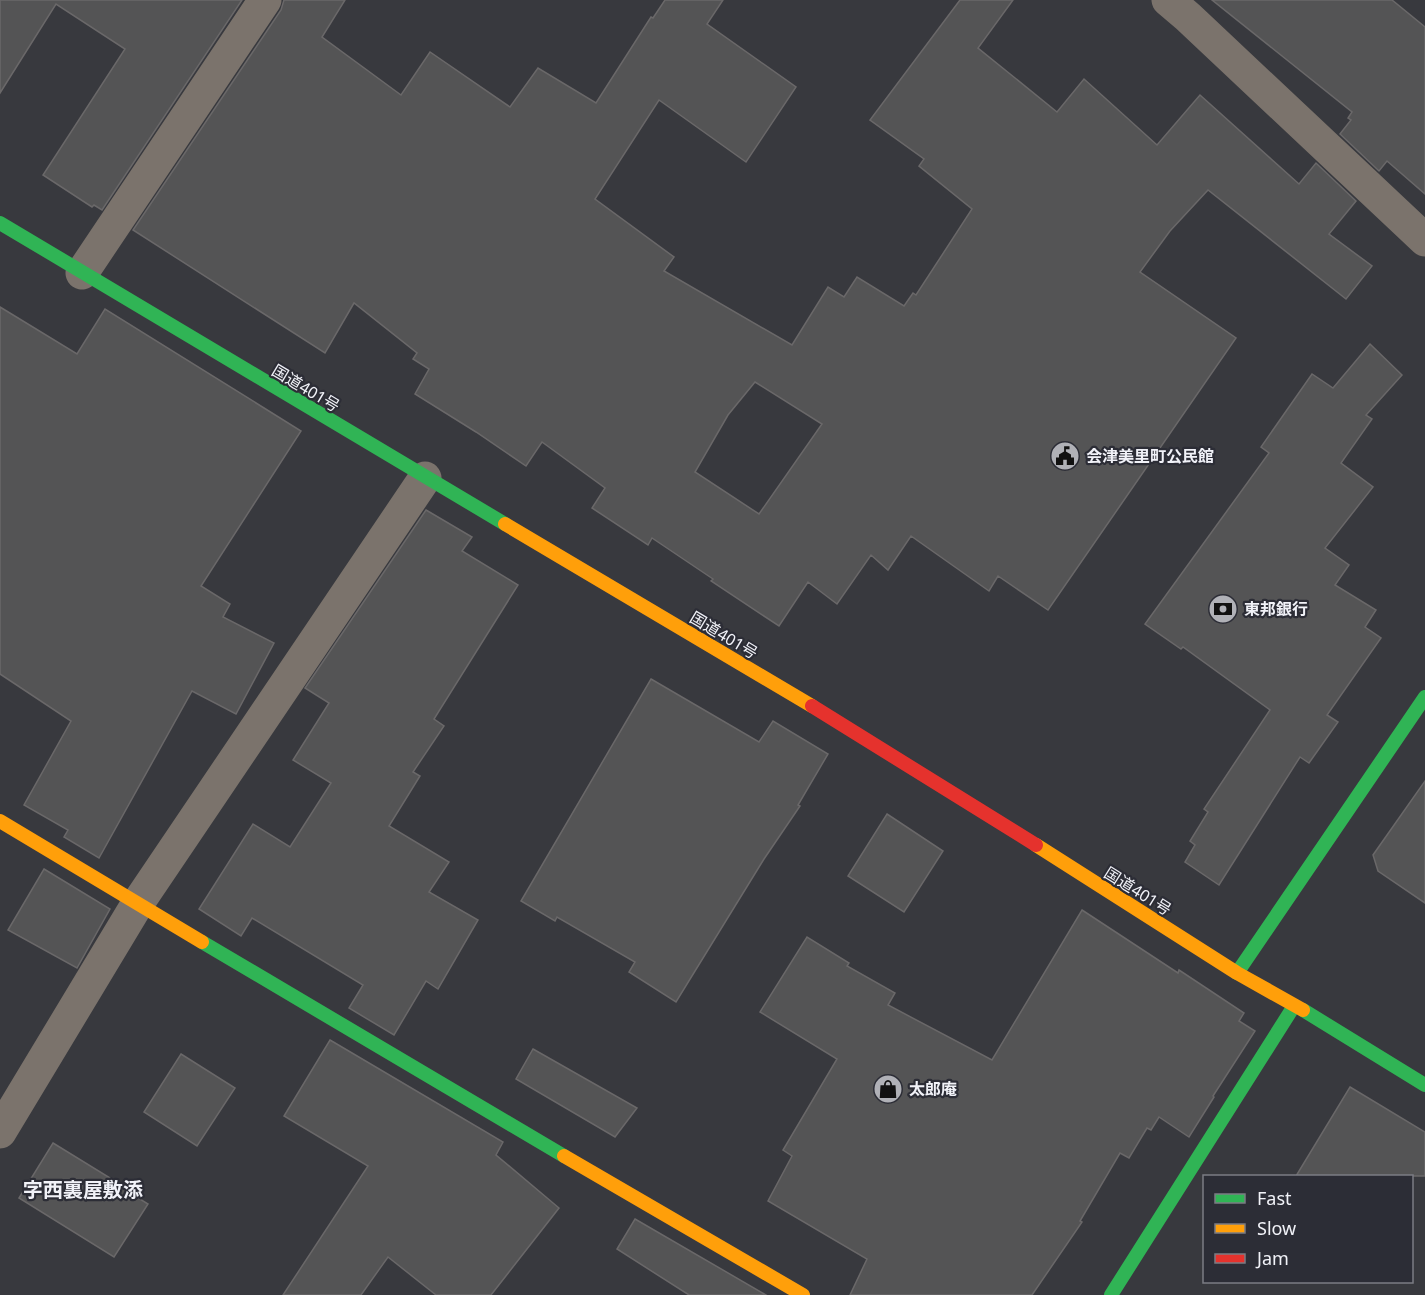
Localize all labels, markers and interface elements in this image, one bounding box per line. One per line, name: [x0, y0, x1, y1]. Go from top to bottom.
street label: 国道401号: [268, 359, 344, 417]
public building icon: 会津美里町公民館: [1049, 440, 1081, 472]
place label: 会津美里町公民館: [1086, 445, 1214, 467]
bank icon: 東邦銀行: [1207, 593, 1239, 625]
place label: 東邦銀行: [1244, 598, 1308, 620]
street label: 国道401号: [686, 606, 762, 664]
street label: 国道401号: [1100, 862, 1176, 920]
shop icon: 太郎庵: [872, 1073, 904, 1105]
place label: 太郎庵: [909, 1078, 957, 1100]
legend: [1203, 1175, 1413, 1283]
district label: 字西裏屋敷添: [23, 1176, 143, 1203]
text: Fast: [1257, 1186, 1292, 1210]
text: Slow: [1257, 1216, 1296, 1240]
text: Jam: [1255, 1246, 1289, 1270]

